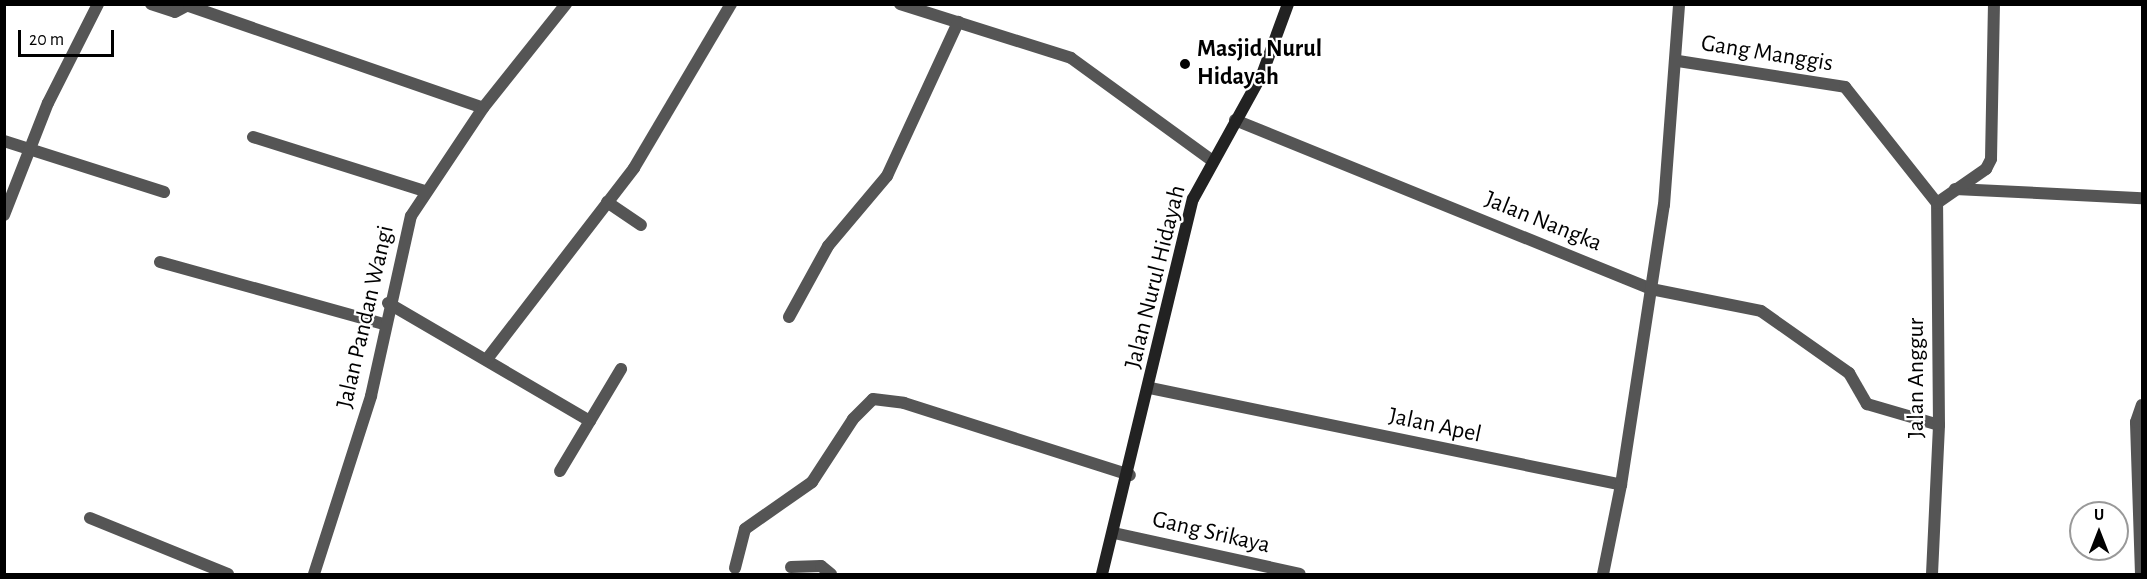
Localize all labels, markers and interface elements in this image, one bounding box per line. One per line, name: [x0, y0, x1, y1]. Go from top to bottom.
scale bar: [21, 18, 117, 56]
street label: Gang Manggis: [1699, 29, 1835, 79]
text: 20 m: [29, 31, 64, 49]
place label: Masjid Nurul Hidayah: [1197, 36, 1322, 92]
marker: Masjid Nurul Hidayah: [1178, 57, 1192, 71]
street label: Jalan Nurul Hidayah: [1119, 182, 1193, 372]
street label: Jalan Nangka: [1480, 186, 1606, 258]
street label: Jalan Pandan Wangi: [331, 223, 401, 411]
street label: Jalan Anggur: [1903, 318, 1931, 438]
street label: Jalan Apel: [1386, 402, 1484, 450]
north arrow: [2069, 501, 2129, 561]
street label: Gang Srikaya: [1149, 505, 1273, 561]
text: U: [2094, 507, 2104, 523]

